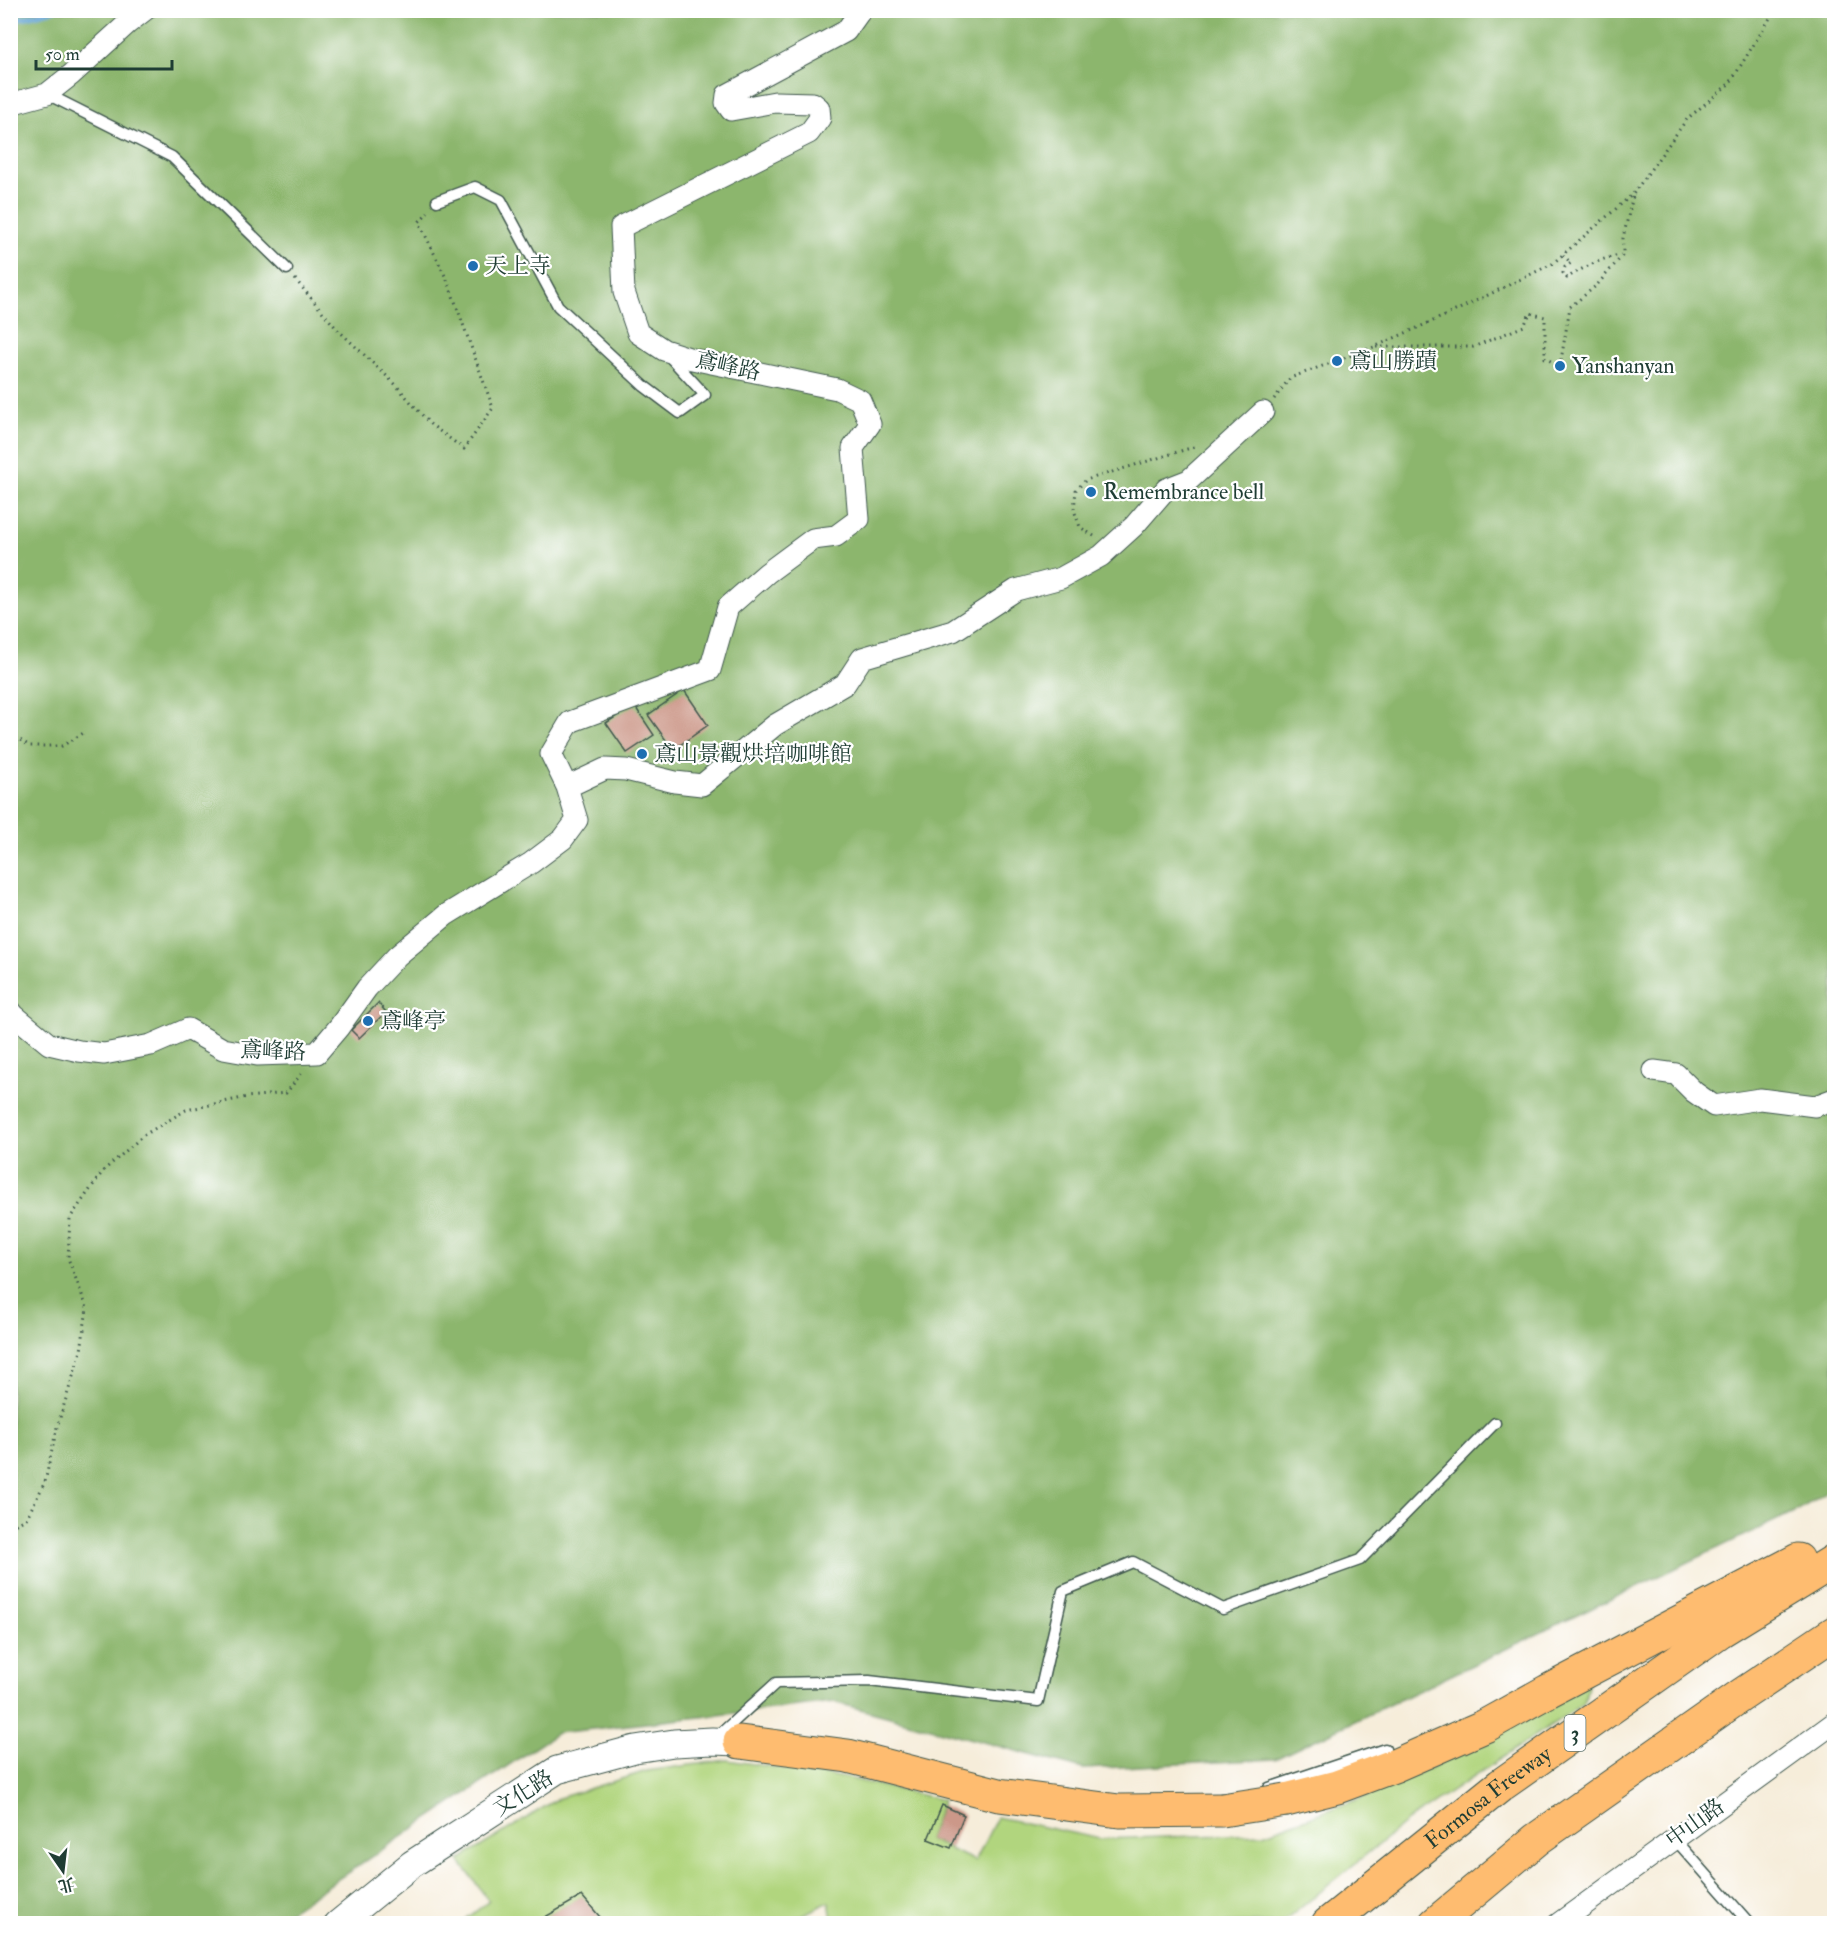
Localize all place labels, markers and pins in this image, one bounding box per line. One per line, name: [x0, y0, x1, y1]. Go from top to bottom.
place label: 天上寺: [485, 252, 551, 280]
marker: 天上寺: [466, 259, 480, 273]
place label: 鳶山勝蹟: [1349, 347, 1437, 375]
place label: Yanshanyan: [1572, 352, 1675, 380]
marker: 鳶山勝蹟: [1330, 354, 1344, 368]
marker: Yanshanyan: [1553, 359, 1567, 373]
place label: Remembrance bell: [1103, 478, 1265, 506]
marker: Remembrance bell: [1084, 485, 1098, 499]
place label: 鳶山景觀烘培咖啡館: [654, 740, 852, 768]
marker: 鳶山景觀烘培咖啡館: [635, 747, 649, 761]
place label: 鳶峰亭: [380, 1007, 446, 1035]
marker: 鳶峰亭: [361, 1014, 375, 1028]

